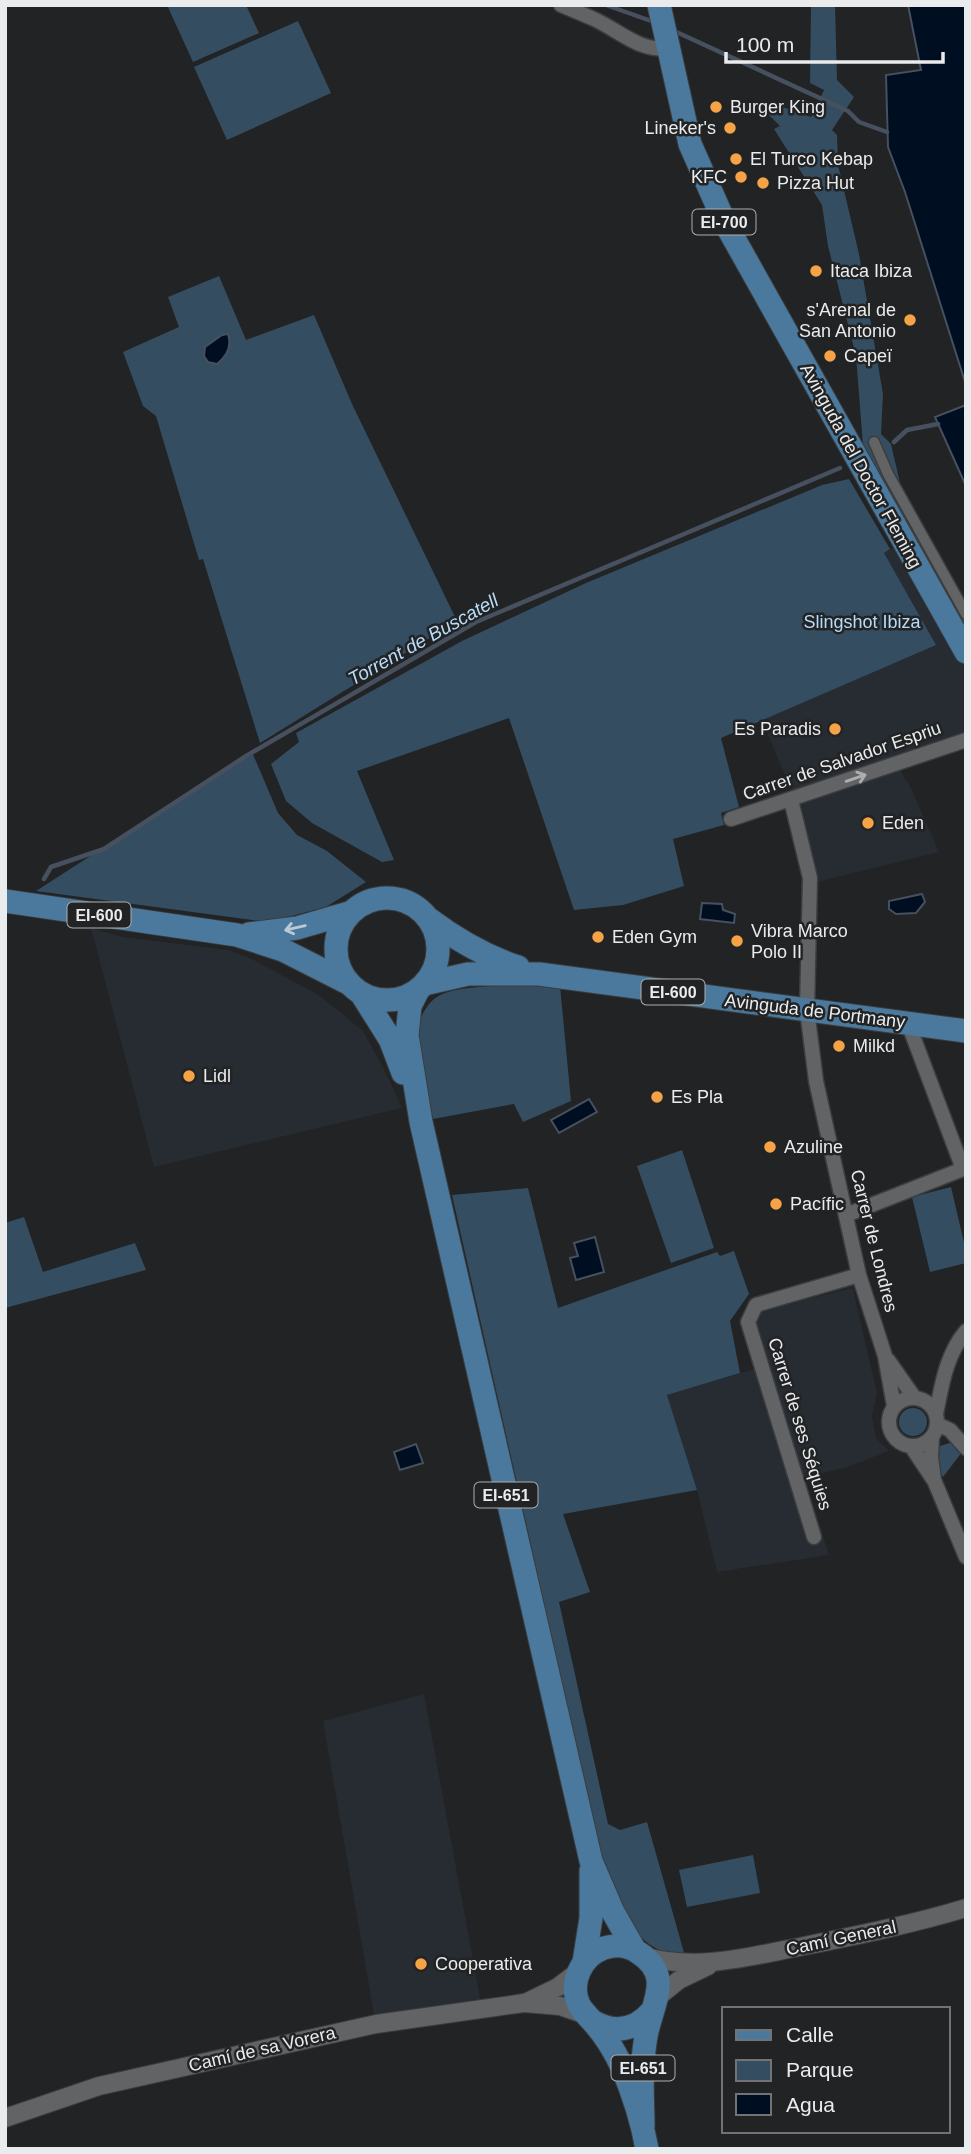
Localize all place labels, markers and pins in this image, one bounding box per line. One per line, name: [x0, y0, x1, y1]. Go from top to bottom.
place label: Burger King: [730, 97, 825, 117]
marker: Burger King: [708, 99, 724, 115]
place label: Lineker's: [645, 118, 716, 138]
marker: Lineker's: [722, 120, 738, 136]
place label: El Turco Kebap: [750, 149, 873, 169]
marker: El Turco Kebap: [728, 151, 744, 167]
place label: KFC: [691, 167, 727, 187]
marker: KFC: [733, 169, 749, 185]
place label: Pizza Hut: [777, 173, 854, 193]
marker: Pizza Hut: [755, 175, 771, 191]
place label: Itaca Ibiza: [830, 261, 913, 281]
marker: Itaca Ibiza: [808, 263, 824, 279]
place label: s'Arenal de San Antonio: [799, 300, 896, 341]
marker: s'Arenal de San Antonio: [902, 312, 918, 328]
place label: Capeï: [844, 346, 892, 366]
marker: Capeï: [822, 348, 838, 364]
place label: Es Paradis: [734, 719, 821, 739]
marker: Es Paradis: [827, 721, 843, 737]
place label: Eden: [882, 813, 924, 833]
marker: Eden: [860, 815, 876, 831]
place label: Vibra Marco Polo II: [751, 921, 848, 962]
place label: Eden Gym: [612, 927, 697, 947]
marker: Eden Gym: [590, 929, 606, 945]
marker: Vibra Marco Polo II: [729, 933, 745, 949]
place label: Milkd: [853, 1036, 895, 1056]
marker: Milkd: [831, 1038, 847, 1054]
place label: Lidl: [203, 1066, 231, 1086]
marker: Lidl: [181, 1068, 197, 1084]
place label: Es Pla: [671, 1087, 724, 1107]
marker: Es Pla: [649, 1089, 665, 1105]
place label: Azuline: [784, 1137, 843, 1157]
marker: Azuline: [762, 1139, 778, 1155]
place label: Pacífic: [790, 1194, 844, 1214]
marker: Pacífic: [768, 1196, 784, 1212]
place label: Cooperativa: [435, 1954, 533, 1974]
marker: Cooperativa: [413, 1956, 429, 1972]

